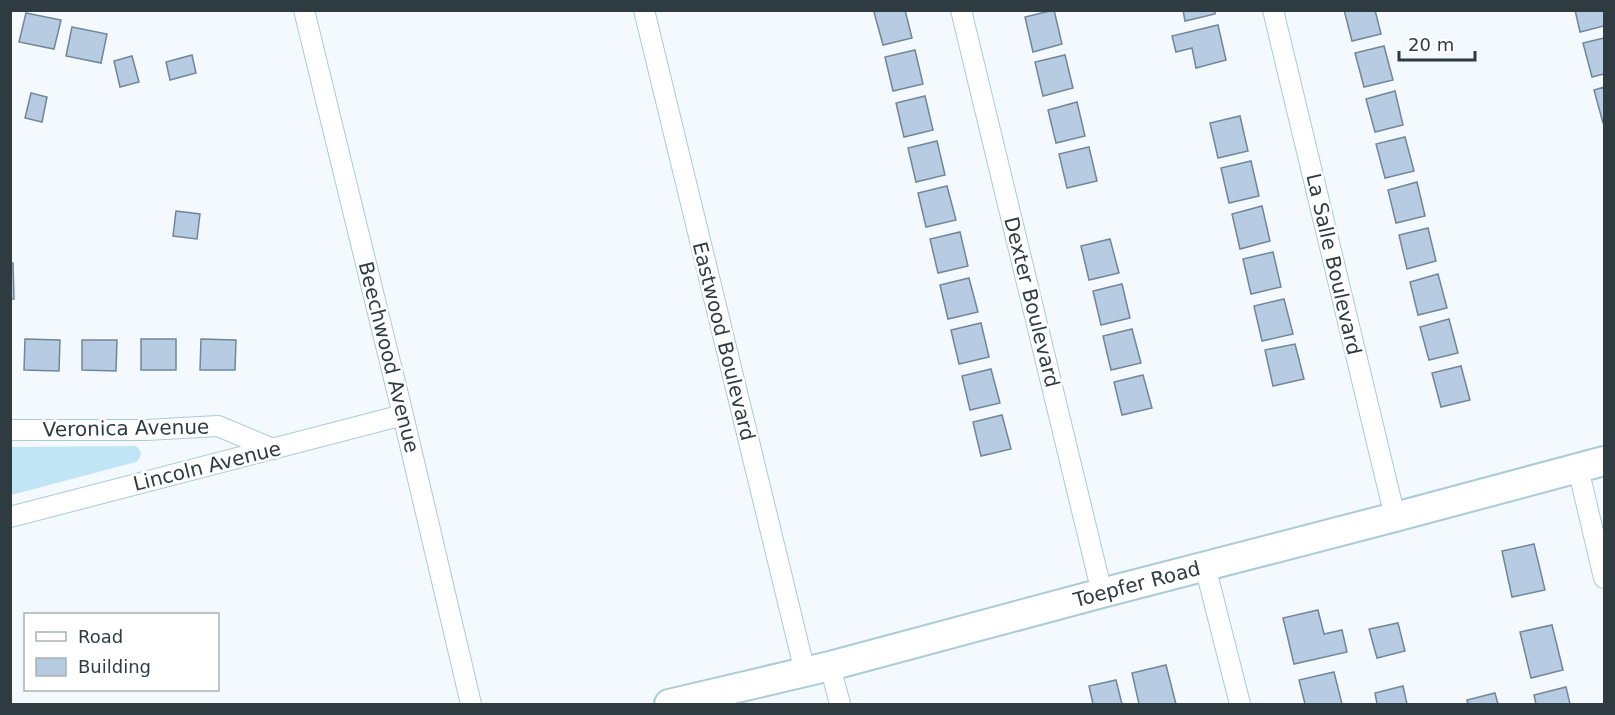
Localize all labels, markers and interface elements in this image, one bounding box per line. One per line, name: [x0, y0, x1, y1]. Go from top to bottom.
scale bar: [1399, 24, 1476, 62]
text: 20 m: [1408, 34, 1454, 55]
street label: La Salle Boulevard: [1301, 171, 1367, 357]
street label: Dexter Boulevard: [999, 214, 1065, 390]
street label: Eastwood Boulevard: [688, 239, 760, 443]
street label: Beechwood Avenue: [354, 259, 424, 455]
street label: Veronica Avenue: [42, 415, 210, 441]
street label: Lincoln Avenue: [131, 436, 283, 496]
street label: Toepfer Road: [1070, 556, 1203, 612]
legend: [24, 613, 219, 691]
text: Road: [78, 626, 123, 647]
text: Building: [78, 656, 151, 677]

